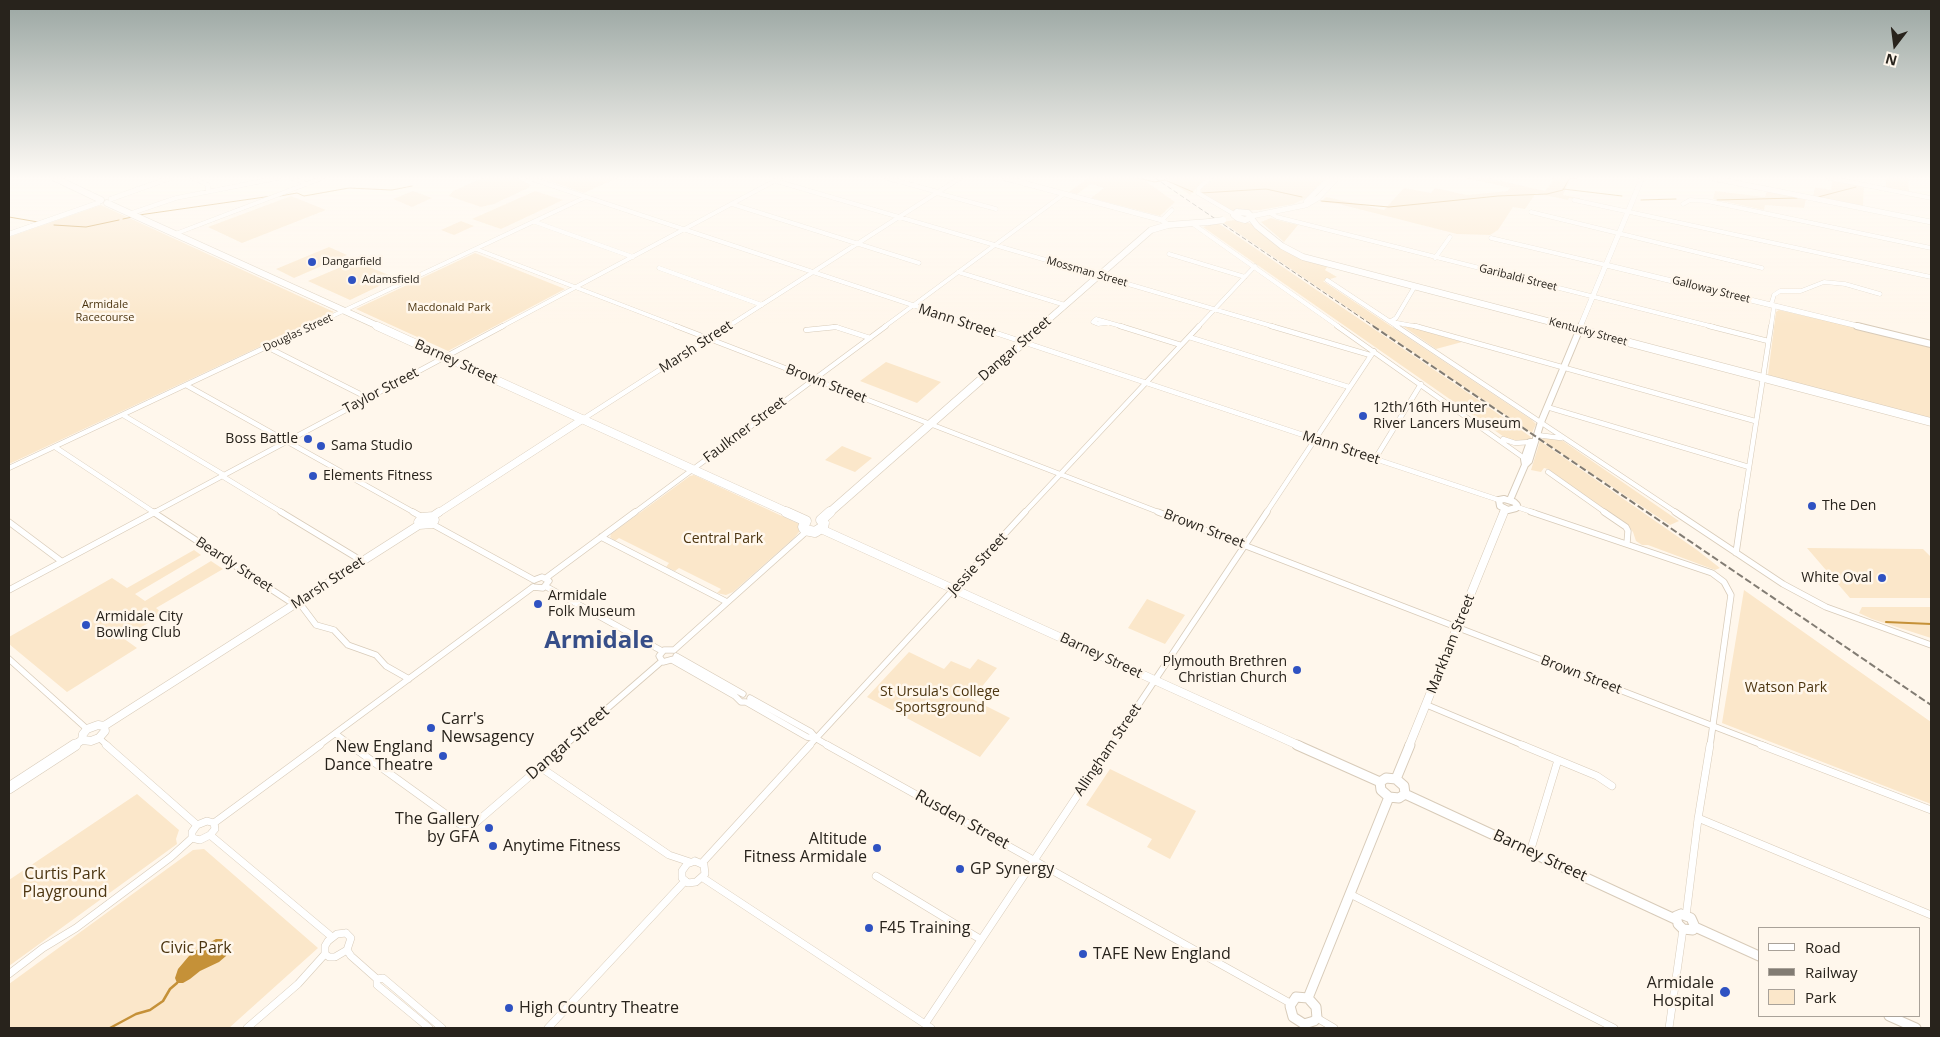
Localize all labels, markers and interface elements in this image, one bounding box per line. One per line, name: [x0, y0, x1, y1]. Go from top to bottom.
north arrow: [1870, 20, 1920, 70]
text: N: [1883, 49, 1899, 71]
street label: Mossman Street: [1045, 254, 1129, 290]
place label: Dangarfield: [322, 255, 382, 269]
marker: Dangarfield: [306, 256, 318, 268]
street label: Garibaldi Street: [1478, 262, 1558, 294]
place label: Adamsfield: [362, 273, 419, 287]
marker: Adamsfield: [346, 274, 358, 286]
street label: Galloway Street: [1671, 274, 1751, 306]
park label: Armidale Racecourse: [76, 298, 134, 324]
park label: Macdonald Park: [408, 301, 490, 315]
street label: Mann Street: [916, 301, 998, 341]
street label: Douglas Street: [261, 311, 335, 355]
street label: Dangar Street: [975, 313, 1055, 385]
street label: Kentucky Street: [1547, 315, 1629, 349]
street label: Marsh Street: [656, 317, 736, 377]
street label: Barney Street: [412, 336, 500, 388]
street label: Brown Street: [783, 361, 869, 407]
street label: Taylor Street: [340, 364, 422, 418]
street label: Faulkner Street: [700, 393, 790, 467]
place label: 12th/16th Hunter River Lancers Museum: [1373, 400, 1521, 432]
marker: 12th/16th Hunter River Lancers Museum: [1357, 410, 1369, 422]
street label: Mann Street: [1300, 428, 1382, 468]
place label: Boss Battle: [225, 431, 298, 447]
marker: Boss Battle: [302, 433, 314, 445]
place label: Sama Studio: [331, 438, 413, 454]
marker: Sama Studio: [315, 440, 327, 452]
place label: Elements Fitness: [323, 468, 432, 484]
marker: Elements Fitness: [307, 470, 319, 482]
place label: The Den: [1822, 498, 1876, 514]
marker: The Den: [1806, 500, 1818, 512]
street label: Brown Street: [1161, 506, 1247, 552]
street label: Jessie Street: [945, 529, 1011, 599]
park label: Central Park: [683, 531, 763, 547]
street label: Beardy Street: [192, 534, 276, 596]
street label: Marsh Street: [288, 553, 368, 613]
place label: White Oval: [1801, 570, 1872, 586]
marker: White Oval: [1876, 572, 1888, 584]
place label: Armidale Folk Museum: [548, 588, 635, 620]
street label: Markham Street: [1423, 592, 1479, 696]
marker: Armidale Folk Museum: [532, 598, 544, 610]
place label: Armidale City Bowling Club: [96, 609, 183, 642]
marker: Armidale City Bowling Club: [80, 619, 92, 631]
district label: Armidale: [544, 627, 654, 655]
street label: Barney Street: [1057, 630, 1145, 682]
street label: Brown Street: [1538, 652, 1624, 698]
place label: Plymouth Brethren Christian Church: [1162, 654, 1287, 686]
marker: Plymouth Brethren Christian Church: [1291, 664, 1303, 676]
park label: Watson Park: [1745, 680, 1827, 696]
park label: St Ursula's College Sportsground: [880, 684, 1000, 716]
street label: Allingham Street: [1071, 701, 1145, 799]
street label: Dangar Street: [523, 702, 613, 784]
place label: Carr's Newsagency: [441, 709, 534, 747]
marker: Carr's Newsagency: [425, 722, 437, 734]
place label: New England Dance Theatre: [324, 737, 433, 775]
marker: New England Dance Theatre: [437, 750, 449, 762]
street label: Rusden Street: [912, 786, 1012, 854]
place label: The Gallery by GFA: [395, 809, 479, 847]
marker: The Gallery by GFA: [483, 822, 495, 834]
street label: Barney Street: [1490, 826, 1590, 886]
place label: Altitude Fitness Armidale: [744, 829, 867, 867]
place label: Anytime Fitness: [503, 836, 621, 856]
marker: Anytime Fitness: [487, 840, 499, 852]
marker: Altitude Fitness Armidale: [871, 842, 883, 854]
place label: GP Synergy: [970, 859, 1054, 879]
marker: GP Synergy: [954, 863, 966, 875]
park label: Curtis Park Playground: [23, 864, 107, 902]
place label: F45 Training: [879, 918, 970, 938]
marker: F45 Training: [863, 922, 875, 934]
legend: [1758, 927, 1920, 1017]
text: Road: [1805, 937, 1841, 957]
park label: Civic Park: [160, 938, 232, 958]
place label: TAFE New England: [1093, 944, 1231, 964]
marker: TAFE New England: [1077, 948, 1089, 960]
text: Railway: [1805, 962, 1858, 982]
place label: Armidale Hospital: [1647, 973, 1714, 1011]
marker: Armidale Hospital: [1718, 985, 1732, 999]
text: Park: [1805, 987, 1836, 1007]
place label: High Country Theatre: [519, 998, 679, 1018]
marker: High Country Theatre: [503, 1002, 515, 1014]

